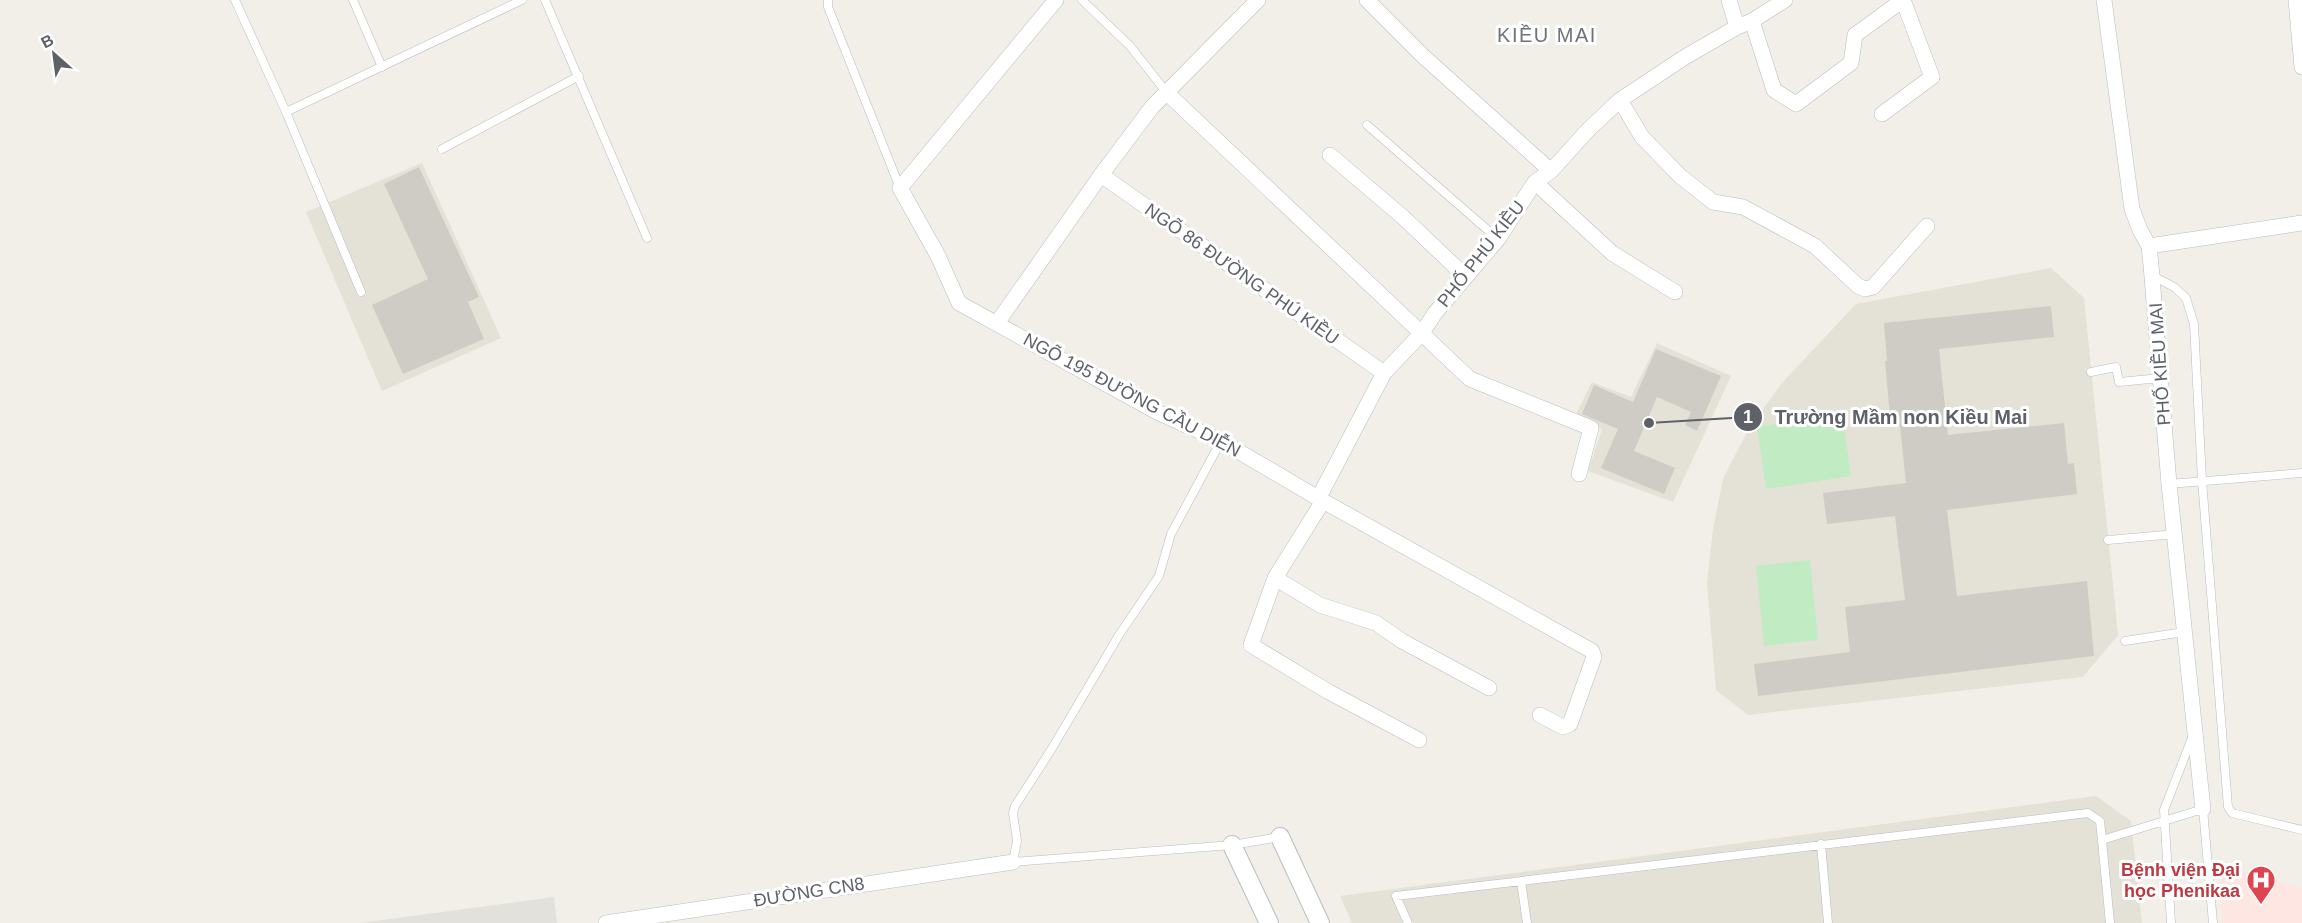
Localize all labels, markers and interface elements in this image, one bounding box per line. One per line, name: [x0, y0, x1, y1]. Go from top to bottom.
north arrow: [24, 24, 84, 84]
district label: KIỀU MAI: [1497, 24, 1597, 46]
text: B: [38, 31, 56, 51]
street label: PHỐ PHÚ KIỀU: [1433, 196, 1529, 311]
street label: NGÕ 86 ĐƯỜNG PHÚ KIỀU: [1141, 198, 1343, 349]
street label: PHỐ KIỀU MAI: [2145, 302, 2174, 426]
street label: NGÕ 195 ĐƯỜNG CẦU DIỄN: [1020, 328, 1244, 461]
callout: Trường Mầm non Kiều Mai: [1733, 398, 2040, 436]
text: Trường Mầm non Kiều Mai: [1774, 406, 2028, 428]
text: 1: [1743, 407, 1753, 427]
place label: Bệnh viện Đại học Phenikaa: [2121, 860, 2241, 901]
hospital icon: Bệnh viện Đại học Phenikaa: [2245, 864, 2277, 906]
street label: ĐƯỜNG CN8: [752, 872, 866, 911]

